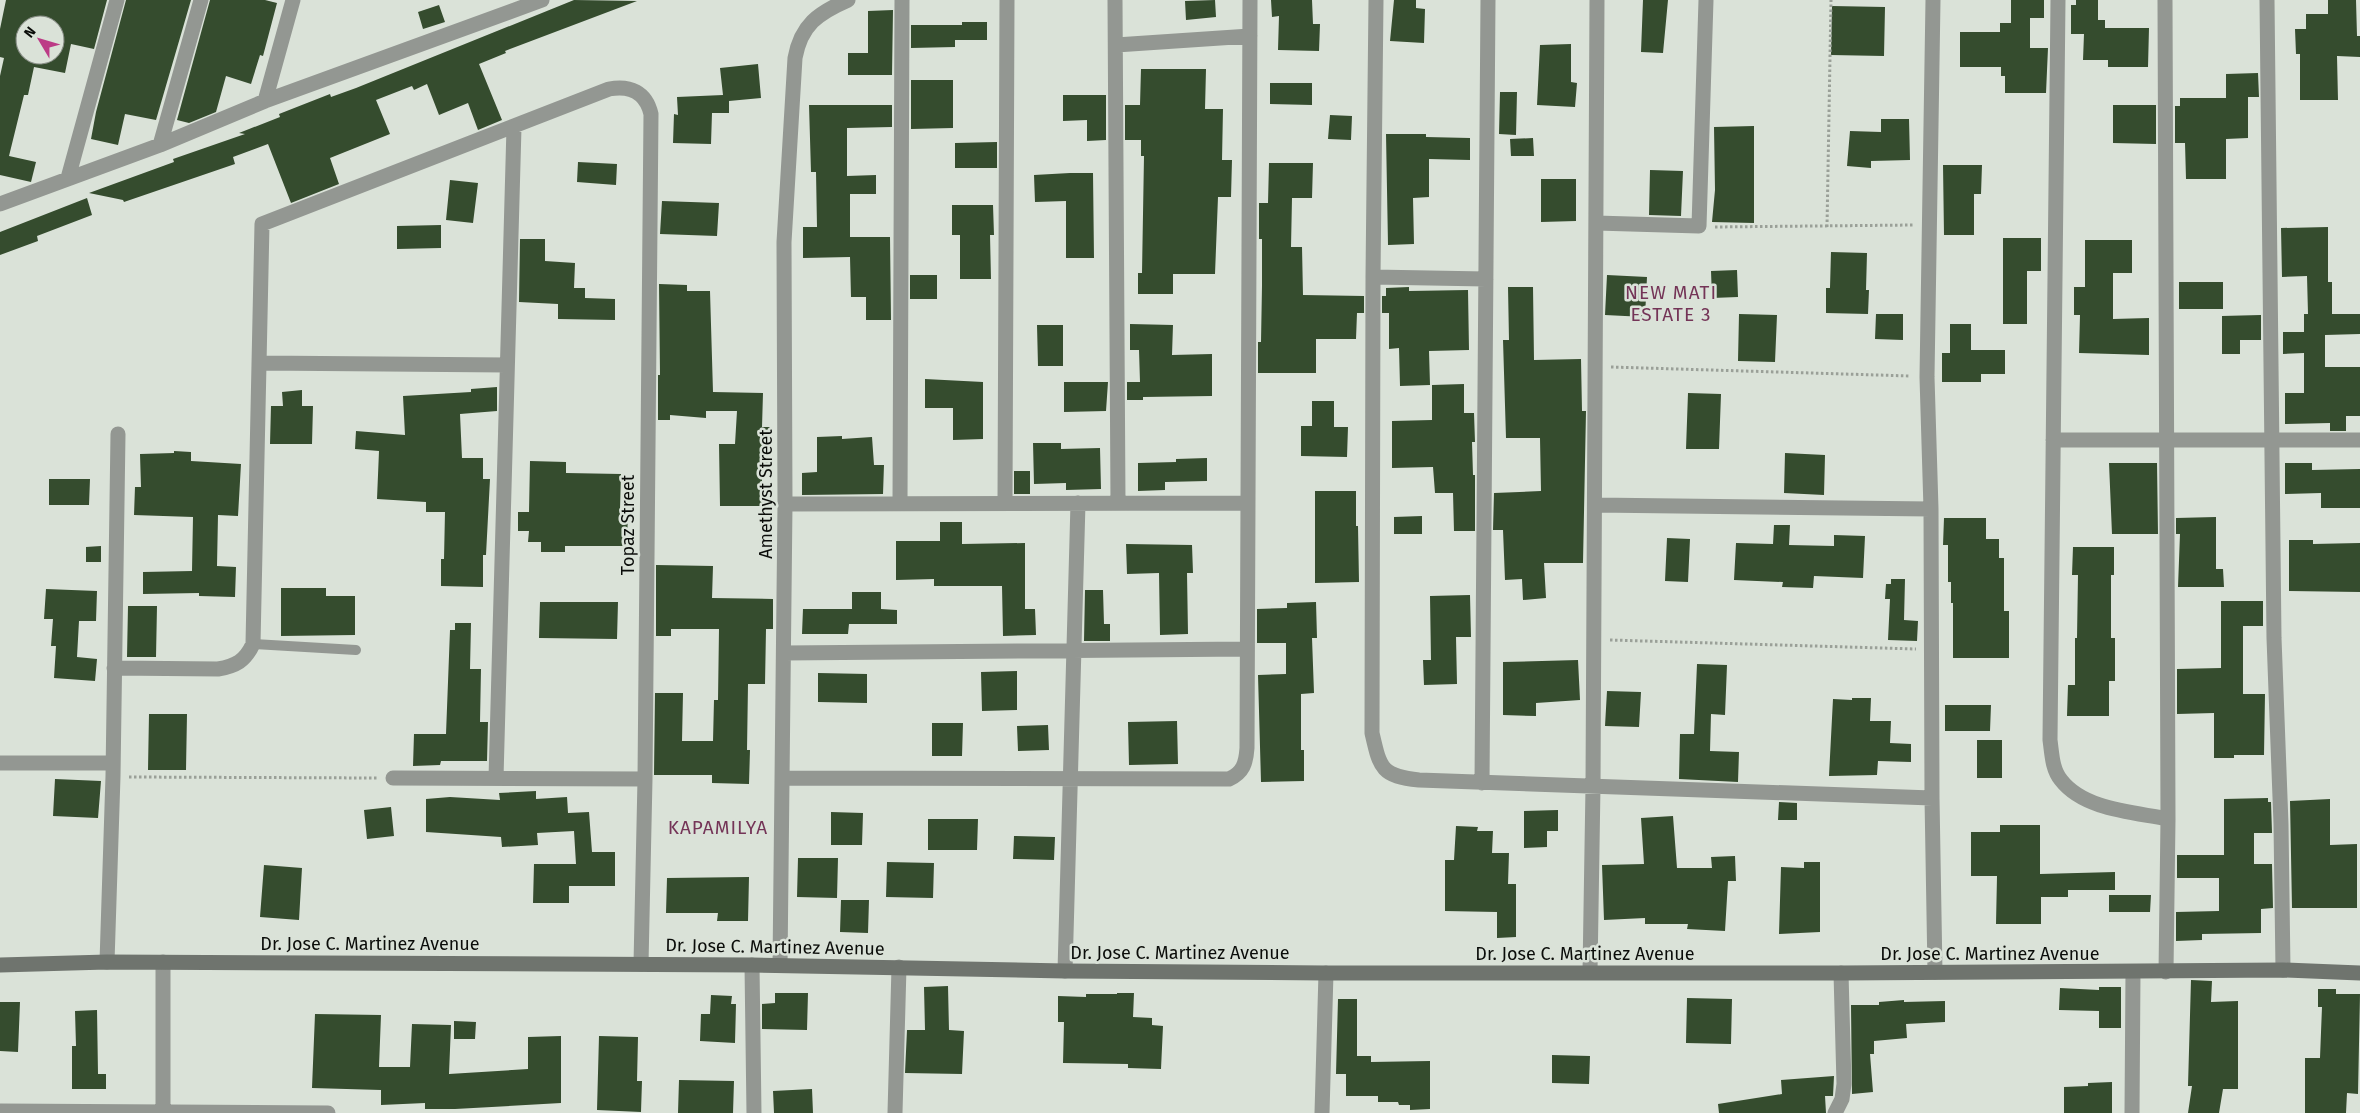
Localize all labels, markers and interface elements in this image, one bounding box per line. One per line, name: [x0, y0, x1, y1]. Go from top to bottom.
north arrow: [15, 15, 65, 65]
text: N: [21, 23, 40, 41]
district label: NEW MATI ESTATE 3: [1625, 281, 1717, 326]
street label: Amethyst Street: [755, 429, 777, 559]
street label: Topaz Street: [617, 474, 639, 575]
district label: KAPAMILYA: [668, 816, 768, 839]
street label: Dr. Jose C. Martinez Avenue: [260, 933, 480, 955]
street label: Dr. Jose C. Martinez Avenue: [665, 934, 885, 960]
street label: Dr. Jose C. Martinez Avenue: [1070, 942, 1290, 964]
street label: Dr. Jose C. Martinez Avenue: [1475, 943, 1695, 965]
street label: Dr. Jose C. Martinez Avenue: [1880, 943, 2100, 965]

